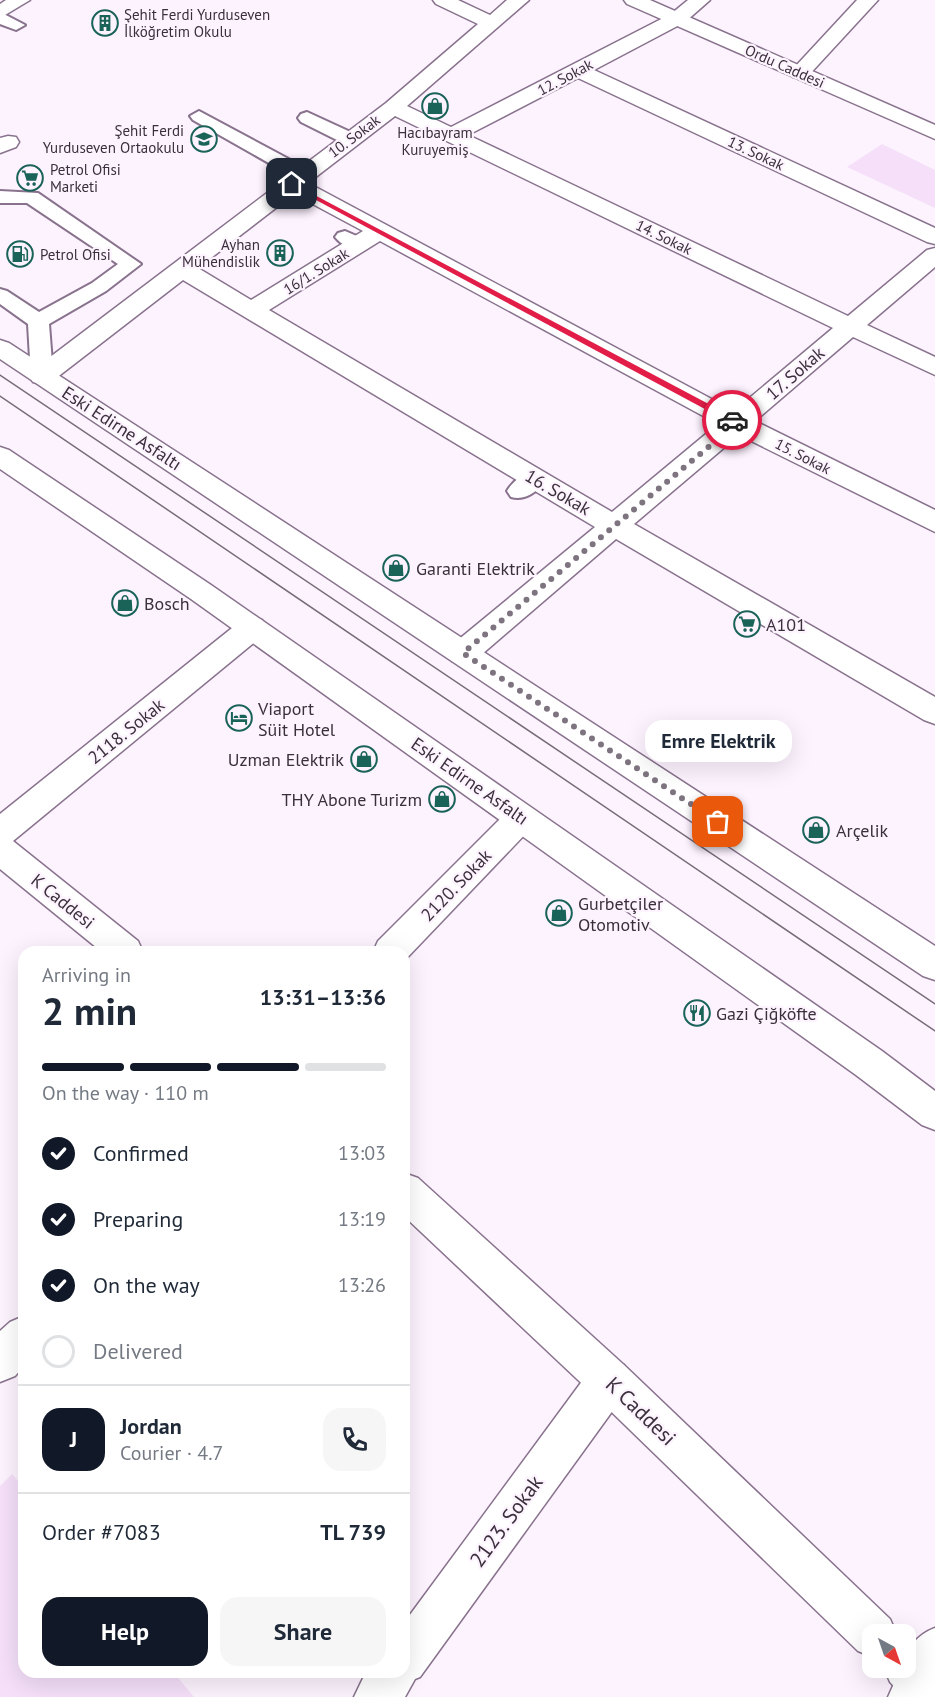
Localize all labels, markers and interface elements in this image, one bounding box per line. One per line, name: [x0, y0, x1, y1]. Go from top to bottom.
place label: Şehit Ferdi Yurduseven İlköğretim Okulu: [124, 5, 270, 41]
building icon: Şehit Ferdi Yurduseven İlköğretim Okulu: [90, 8, 120, 38]
street label: Ordu Caddesi: [742, 40, 828, 92]
street label: 12. Sokak: [534, 54, 597, 100]
shop icon: Hacıbayram Kuruyemiş: [420, 91, 450, 121]
street label: 10. Sokak: [324, 110, 384, 162]
place label: Şehit Ferdi Yurduseven Ortaokulu: [43, 121, 184, 157]
place label: Hacıbayram Kuruyemiş: [397, 123, 473, 159]
school or university icon: Şehit Ferdi Yurduseven Ortaokulu: [189, 124, 219, 154]
street label: 13. Sokak: [725, 132, 788, 175]
pin: [266, 158, 317, 209]
place label: Petrol Ofisi Marketi: [50, 160, 121, 196]
supermarket icon: Petrol Ofisi Marketi: [15, 163, 45, 193]
icon: home: [275, 167, 308, 200]
street label: 14. Sokak: [633, 215, 696, 259]
place label: Ayhan Mühendislik: [182, 235, 261, 271]
building icon: Ayhan Mühendislik: [265, 238, 295, 268]
fuel station icon: Petrol Ofisi: [5, 239, 35, 269]
street label: 16/1. Sokak: [280, 243, 353, 299]
place label: Petrol Ofisi: [40, 245, 111, 264]
street label: 17. Sokak: [761, 341, 829, 405]
street label: Eski Edirne Asfaltı: [58, 381, 186, 475]
courier: [702, 390, 762, 450]
icon: car: [716, 404, 749, 437]
street label: 15. Sokak: [772, 434, 835, 479]
street label: 16. Sokak: [521, 464, 595, 520]
shop icon: Garanti Elektrik: [381, 553, 411, 583]
place label: Garanti Elektrik: [416, 557, 535, 580]
shop icon: Bosch: [110, 588, 140, 618]
place label: Bosch: [144, 592, 190, 615]
supermarket icon: A101: [732, 609, 762, 639]
place label: A101: [766, 613, 806, 636]
street label: 2118. Sokak: [83, 693, 169, 769]
place label: Viaport Süit Hotel: [257, 697, 336, 741]
hotel icon: Viaport Süit Hotel: [224, 703, 254, 733]
callout: Emre Elektrik: [644, 720, 792, 762]
text: Emre Elektrik: [661, 728, 776, 754]
street label: Eski Edirne Asfaltı: [407, 732, 533, 830]
shop icon: Uzman Elektrik: [349, 744, 379, 774]
place label: Uzman Elektrik: [228, 748, 344, 771]
shop icon: THY Abone Turizm: [427, 784, 457, 814]
place label: THY Abone Turizm: [282, 788, 422, 811]
pin: [692, 796, 743, 847]
icon: bag: [701, 805, 734, 838]
shop icon: Arçelik: [801, 815, 831, 845]
place label: Arçelik: [836, 819, 889, 842]
street label: 2120. Sokak: [416, 844, 496, 926]
street label: K Caddesi: [27, 868, 99, 934]
place label: Gurbetçiler Otomotiv: [578, 892, 663, 936]
shop icon: Gurbetçiler Otomotiv: [544, 898, 574, 928]
text: Arriving in: [42, 962, 131, 988]
text: 13:31–13:36: [260, 983, 386, 1011]
text: 2 min: [42, 985, 137, 1036]
restaurant icon: Gazi Çiğköfte: [682, 998, 712, 1028]
place label: Gazi Çiğköfte: [716, 1002, 817, 1025]
text: On the way · 110 m: [42, 1080, 209, 1106]
icon: check: [42, 1137, 75, 1170]
text: Confirmed: [93, 1139, 189, 1167]
text: 13:03: [338, 1140, 386, 1166]
icon: check: [42, 1203, 75, 1236]
text: Preparing: [93, 1205, 183, 1233]
text: 13:19: [338, 1206, 386, 1232]
icon: check: [42, 1269, 75, 1302]
text: On the way: [93, 1271, 200, 1299]
text: 13:26: [338, 1272, 386, 1298]
text: Delivered: [93, 1337, 183, 1365]
street label: K Caddesi: [600, 1371, 682, 1451]
button: phone: [323, 1408, 386, 1471]
text: Jordan: [120, 1412, 182, 1440]
text: J: [70, 1425, 77, 1453]
text: Courier · 4.7: [120, 1440, 223, 1466]
street label: 2123. Sokak: [464, 1470, 548, 1572]
text: Order #7083: [42, 1518, 161, 1546]
text: TL 739: [320, 1518, 386, 1546]
button: Help: [42, 1597, 208, 1666]
button: Share: [220, 1597, 386, 1666]
north arrow: [862, 1624, 916, 1678]
map controls: [862, 1624, 916, 1678]

